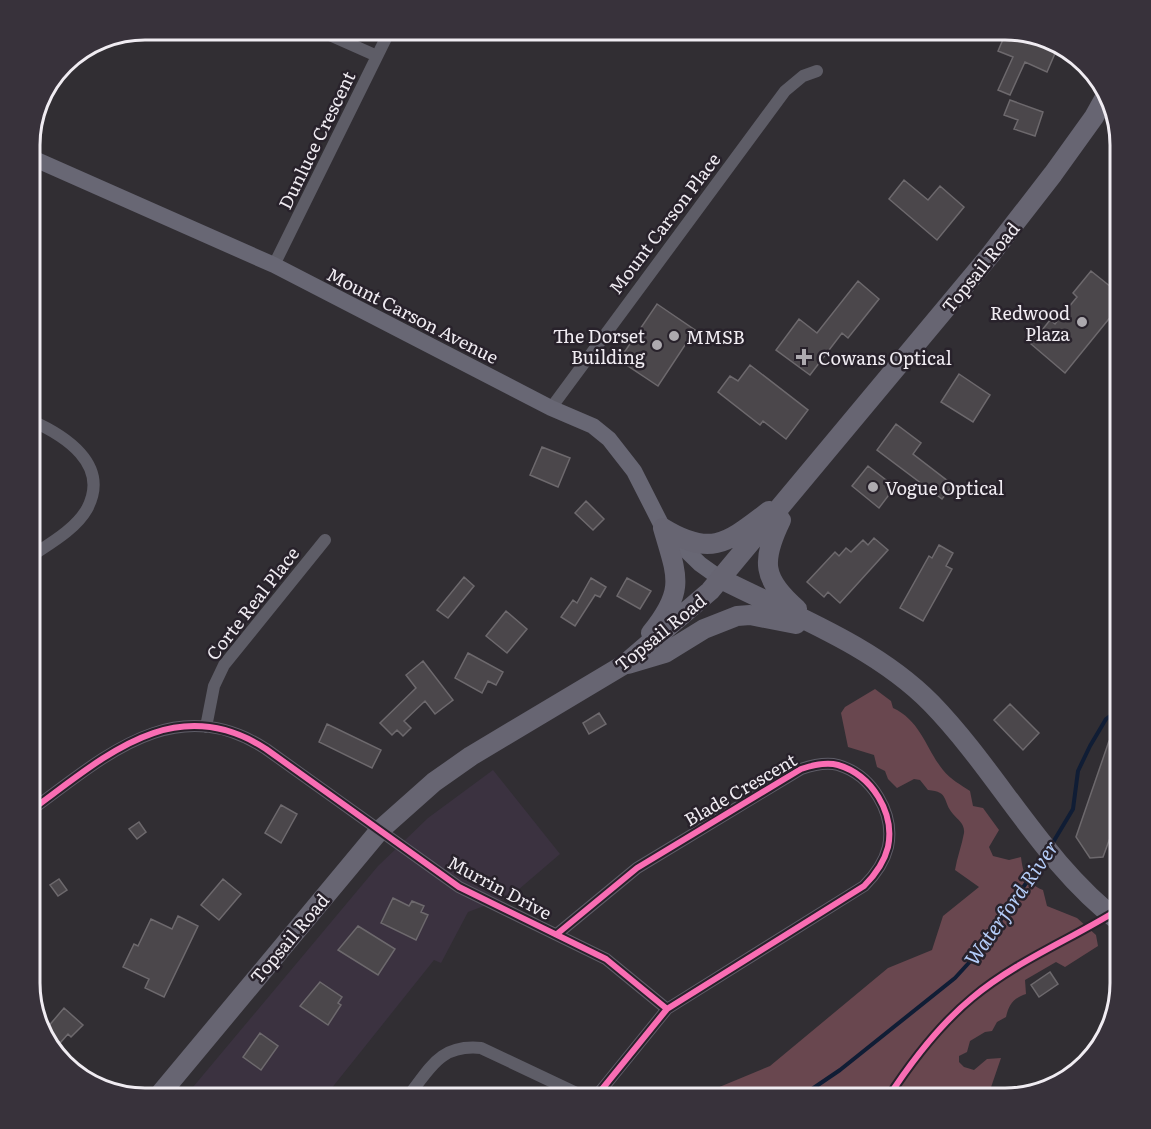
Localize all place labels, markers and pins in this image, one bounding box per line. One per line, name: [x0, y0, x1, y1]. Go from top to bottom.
place label: Redwood Plaza: [990, 299, 1070, 347]
marker: Redwood Plaza: [1075, 315, 1089, 329]
place label: The Dorset Building: [553, 322, 646, 370]
place label: MMSB: [686, 323, 745, 350]
marker: MMSB: [667, 329, 681, 343]
marker: The Dorset Building: [650, 338, 664, 352]
place label: Cowans Optical: [818, 344, 952, 371]
marker: Cowans Optical: [795, 348, 813, 366]
place label: Vogue Optical: [885, 474, 1004, 501]
marker: Vogue Optical: [866, 480, 880, 494]

